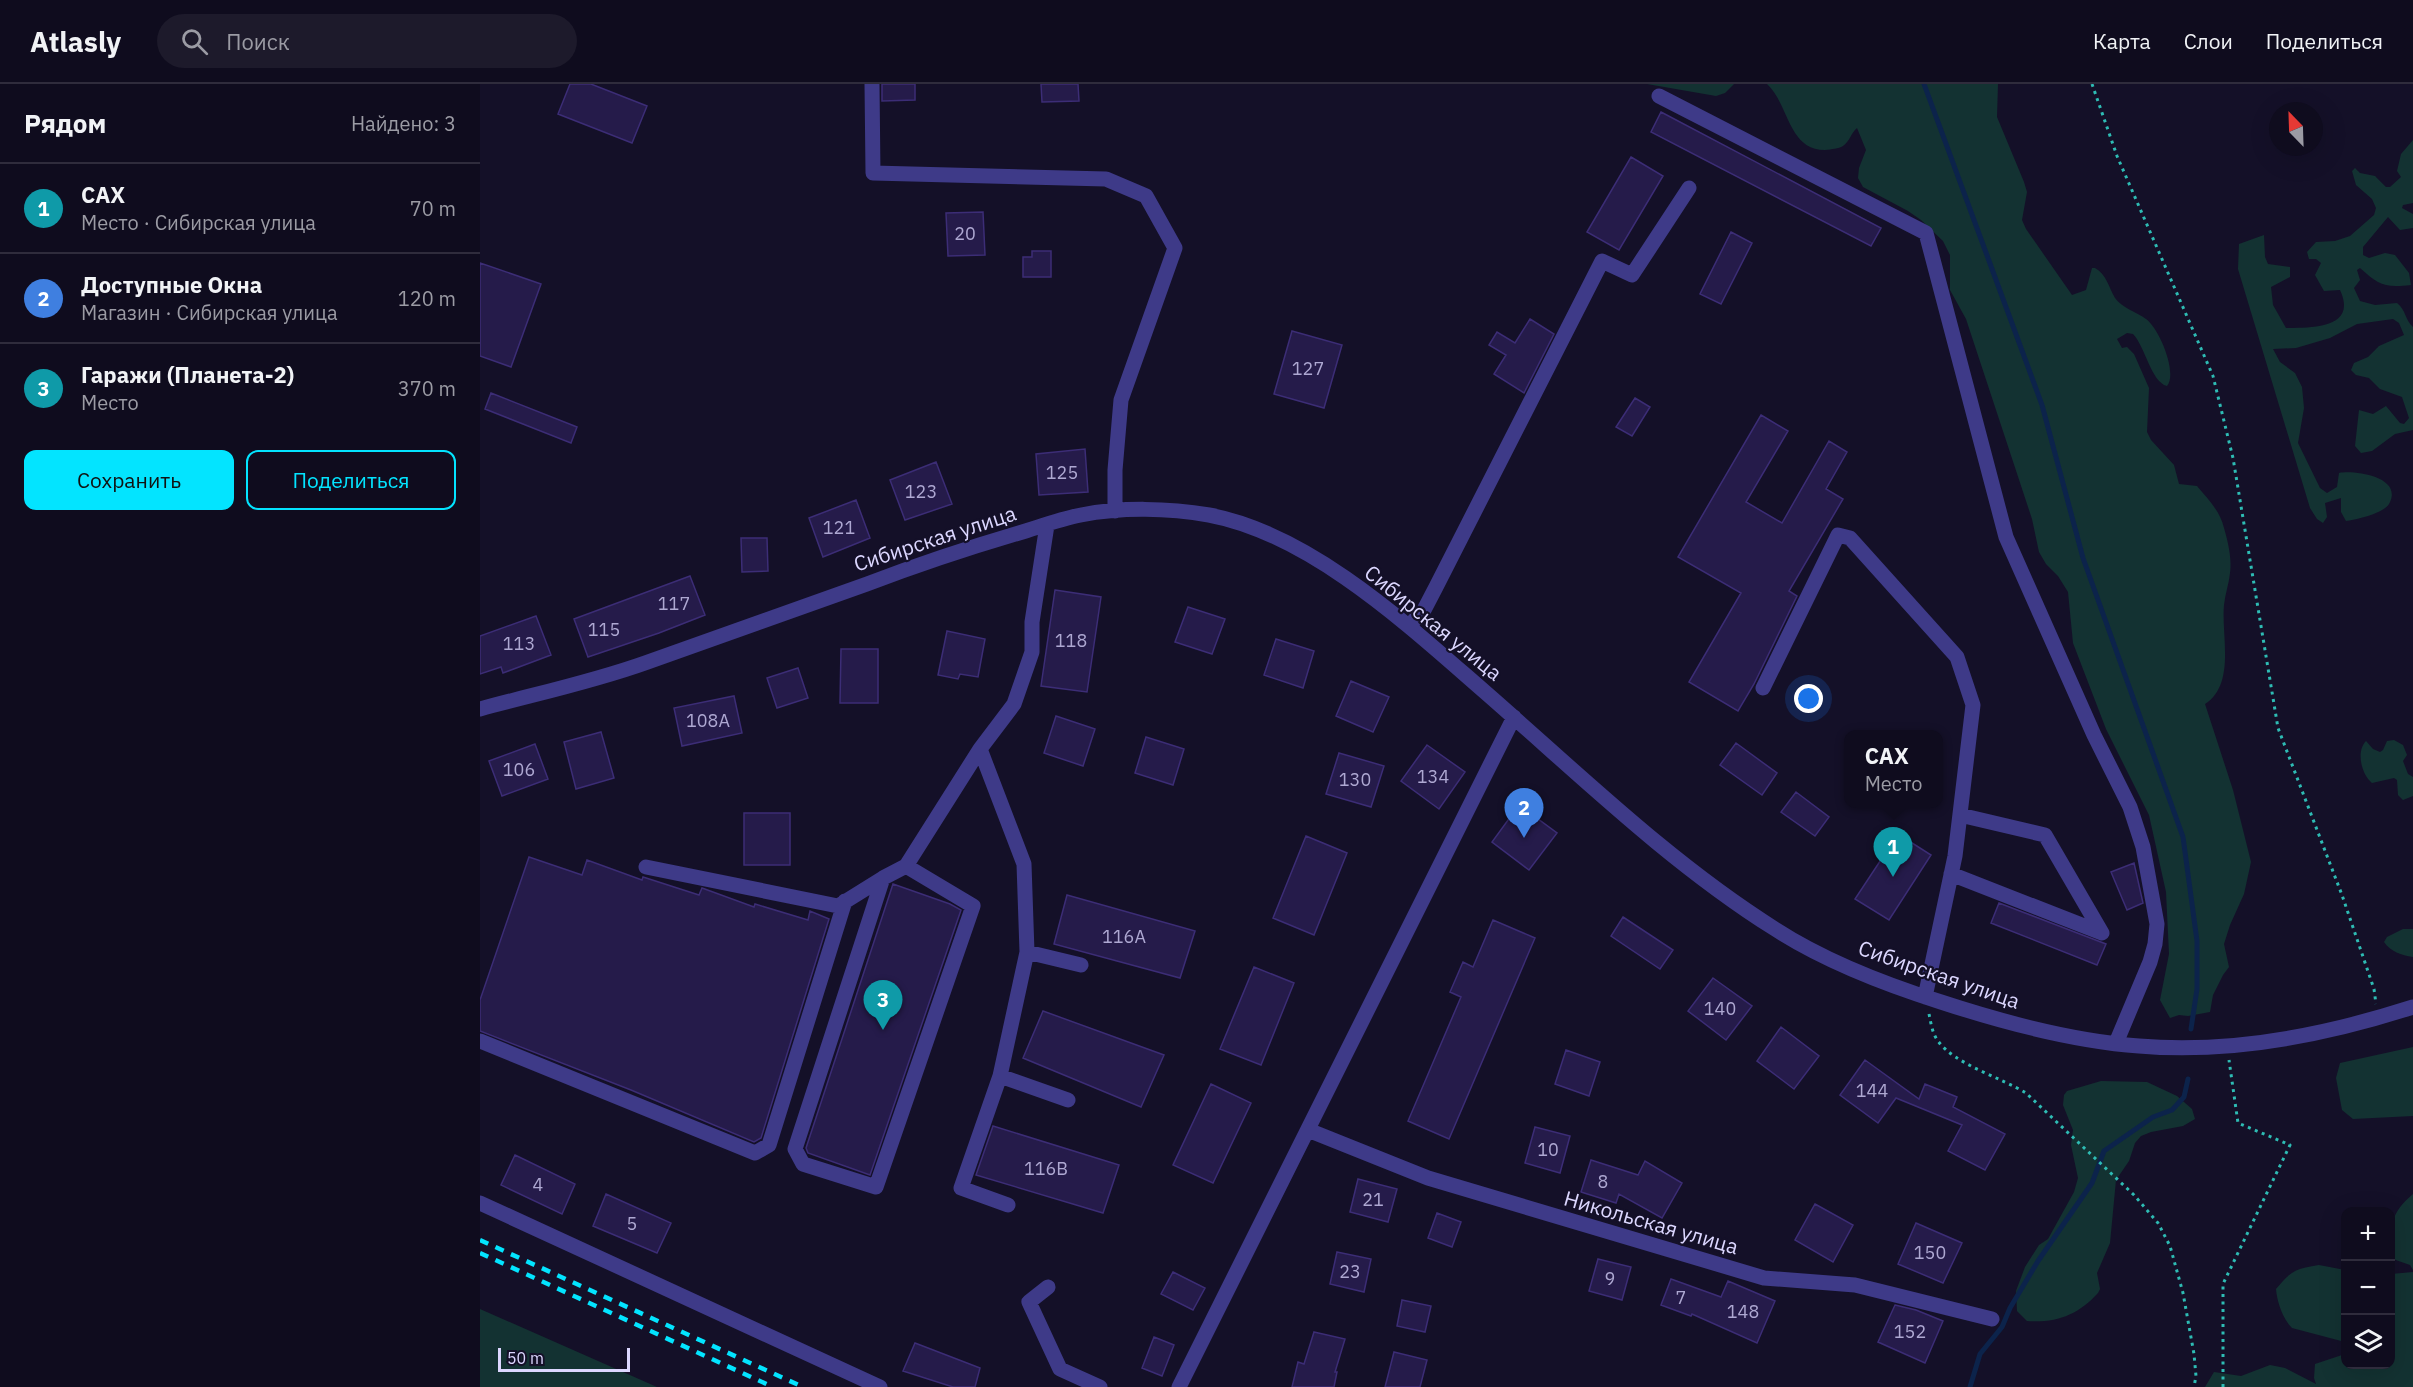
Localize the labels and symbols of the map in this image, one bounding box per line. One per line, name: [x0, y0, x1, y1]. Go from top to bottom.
north arrow: [2269, 102, 2323, 156]
house number: 20: [954, 222, 976, 245]
house number: 127: [1292, 357, 1324, 380]
house number: 125: [1046, 461, 1078, 484]
house number: 123: [905, 480, 937, 503]
street label: Сибирская улица: [850, 499, 1020, 578]
house number: 121: [823, 516, 855, 539]
street label: Сибирская улица: [1359, 558, 1508, 686]
house number: 117: [658, 592, 690, 615]
house number: 115: [588, 618, 620, 641]
house number: 118: [1055, 629, 1087, 652]
house number: 113: [503, 632, 535, 655]
your location: [1794, 684, 1823, 713]
house number: 108А: [686, 709, 730, 732]
house number: 106: [503, 758, 535, 781]
house number: 134: [1417, 765, 1449, 788]
house number: 130: [1339, 768, 1371, 791]
pin: 2: [1504, 788, 1544, 838]
pin: 1: [1874, 828, 1912, 877]
house number: 116А: [1102, 925, 1146, 948]
street label: Сибирская улица: [1855, 933, 2024, 1015]
pin: 3: [864, 980, 902, 1030]
house number: 140: [1704, 997, 1736, 1020]
house number: 144: [1856, 1079, 1888, 1102]
house number: 10: [1537, 1138, 1559, 1161]
house number: 116В: [1024, 1157, 1068, 1180]
house number: 8: [1598, 1170, 1608, 1193]
house number: 4: [533, 1173, 544, 1196]
street label: Никольская улица: [1561, 1184, 1742, 1260]
house number: 21: [1362, 1188, 1384, 1211]
house number: 5: [627, 1212, 637, 1235]
house number: 150: [1914, 1241, 1946, 1264]
house number: 23: [1339, 1260, 1361, 1283]
house number: 9: [1605, 1267, 1615, 1290]
house number: 7: [1676, 1286, 1686, 1309]
house number: 148: [1727, 1300, 1759, 1323]
house number: 152: [1894, 1320, 1926, 1343]
scale bar: [498, 1345, 630, 1372]

